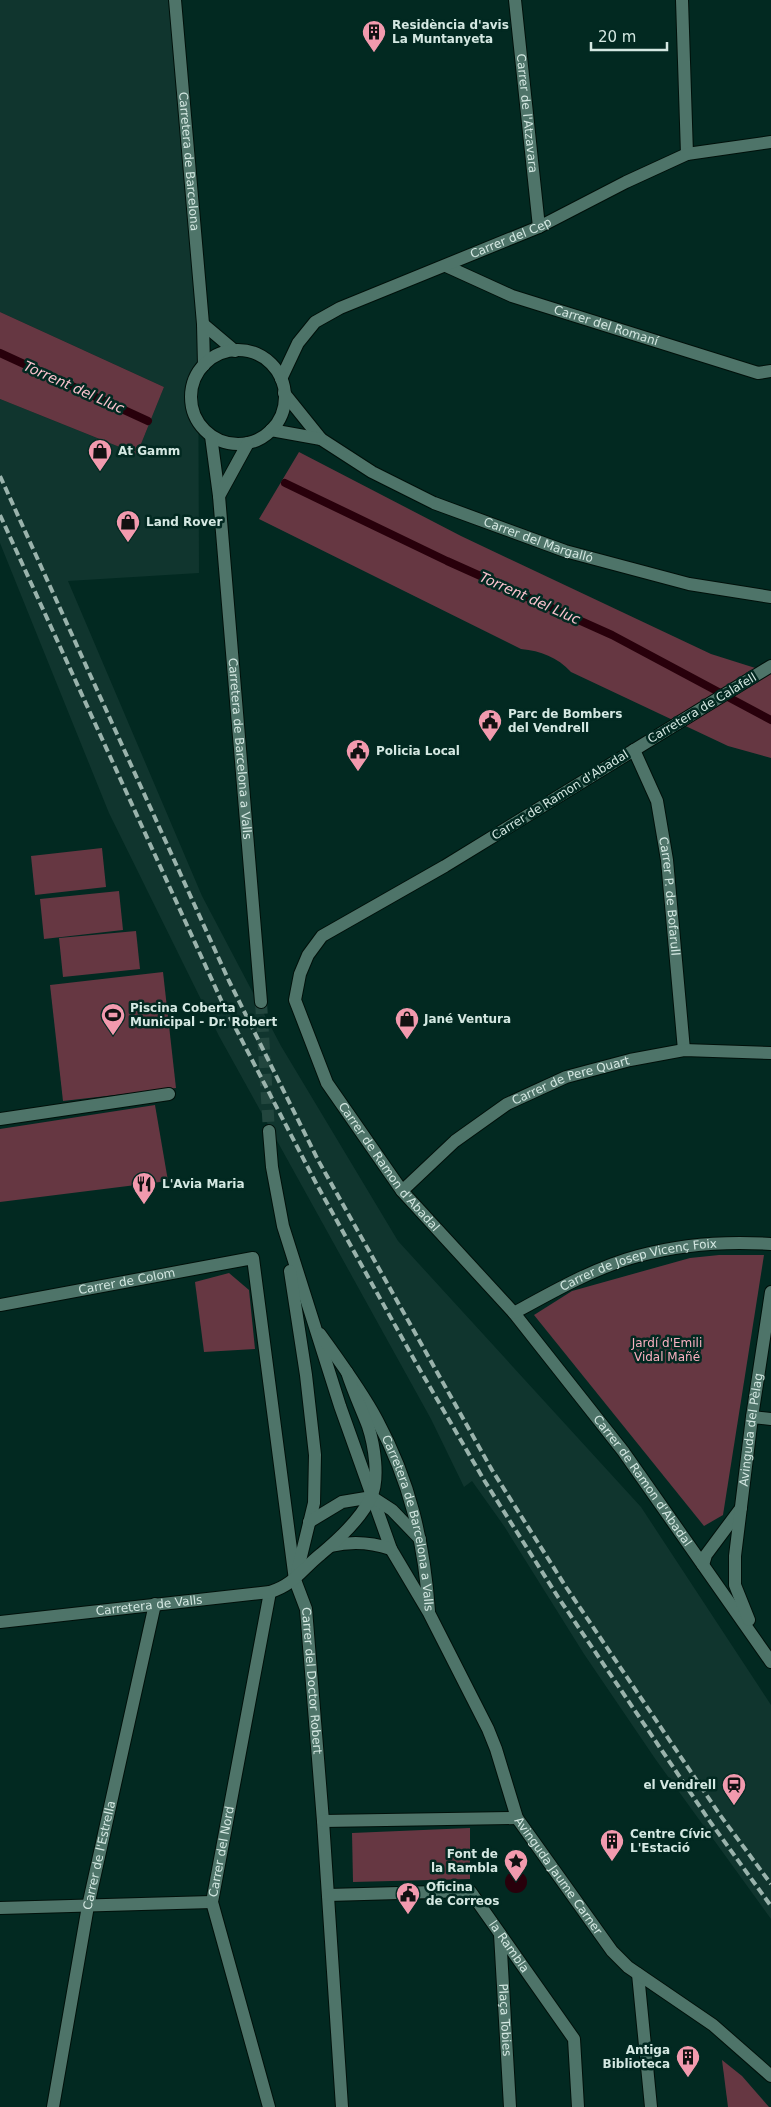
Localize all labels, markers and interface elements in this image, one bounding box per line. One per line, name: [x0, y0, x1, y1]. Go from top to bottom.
place label: Residència d'avis La Muntanyeta: [392, 18, 509, 46]
building icon: Residència d'avis La Muntanyeta: [361, 19, 387, 53]
scale bar: [591, 20, 667, 52]
text: 20 m: [598, 28, 636, 46]
street label: Carrer de l'Atzavara: [514, 53, 540, 174]
street label: Carretera de Barcelona: [176, 91, 202, 232]
street label: Carrer del Cep: [468, 215, 554, 261]
street label: Carrer del Romaní: [552, 303, 661, 349]
water label: Torrent del Lluc: [21, 358, 127, 416]
shop icon: At Gamm: [87, 438, 113, 472]
place label: At Gamm: [118, 444, 180, 458]
shop icon: Land Rover: [115, 509, 141, 543]
place label: Land Rover: [146, 515, 223, 529]
street label: Carrer del Margalló: [482, 515, 595, 565]
water label: Torrent del Lluc: [477, 569, 583, 627]
street label: Carretera de Barcelona a Valls: [225, 657, 254, 840]
street label: Carretera de Calafell: [645, 670, 759, 746]
place label: Parc de Bombers del Vendrell: [508, 707, 622, 735]
public building icon: Parc de Bombers del Vendrell: [477, 708, 503, 742]
public building icon: Policia Local: [345, 738, 371, 772]
place label: Policia Local: [376, 744, 460, 758]
street label: Carrer de Ramon d'Abadal: [489, 747, 631, 843]
street label: Carrer P. de Bofarull: [656, 836, 683, 956]
place label: Piscina Coberta Municipal - Dr. Robert: [130, 1001, 278, 1029]
sports icon: Piscina Coberta Municipal - Dr. Robert: [100, 1002, 126, 1036]
shop icon: Jané Ventura: [394, 1006, 420, 1040]
place label: Jané Ventura: [423, 1012, 511, 1026]
street label: Carrer de Pere Quart: [510, 1053, 631, 1108]
street label: Carrer de Ramon d'Abadal: [336, 1100, 442, 1234]
restaurant icon: L'Avia Maria: [131, 1171, 157, 1205]
place label: L'Avia Maria: [162, 1177, 245, 1191]
street label: Carrer de Josep Vicenç Foix: [557, 1236, 717, 1294]
street label: Carrer de Colom: [77, 1266, 176, 1297]
park label: Jardí d'Emili Vidal Mañé: [631, 1336, 702, 1364]
street label: Avinguda del Pèlag: [737, 1372, 766, 1487]
street label: Carrer de Ramon d'Abadal: [590, 1412, 695, 1549]
street label: Carretera de Barcelona a Valls: [379, 1433, 436, 1612]
street label: Carretera de Valls: [95, 1593, 203, 1618]
street label: Carrer del Doctor Robert: [299, 1607, 325, 1755]
station icon: el Vendrell: [721, 1772, 747, 1806]
place label: el Vendrell: [643, 1778, 716, 1792]
street label: Carrer de l'Estrella: [80, 1799, 118, 1911]
street label: Carrer del Nord: [206, 1805, 237, 1898]
street label: Avinguda Jaume Carner: [511, 1814, 605, 1937]
place label: Centre Cívic L'Estació: [630, 1827, 711, 1855]
building icon: Centre Cívic L'Estació: [599, 1828, 625, 1862]
place label: Font de la Rambla: [431, 1847, 498, 1875]
place icon: Font de la Rambla: [503, 1848, 529, 1882]
place label: Oficina de Correos: [426, 1880, 499, 1908]
public building icon: Oficina de Correos: [395, 1881, 421, 1915]
street label: la Rambla: [486, 1918, 532, 1975]
street label: Plaça Tobies: [496, 1983, 514, 2057]
place label: Antiga Biblioteca: [603, 2043, 670, 2071]
building icon: Antiga Biblioteca: [675, 2044, 701, 2078]

